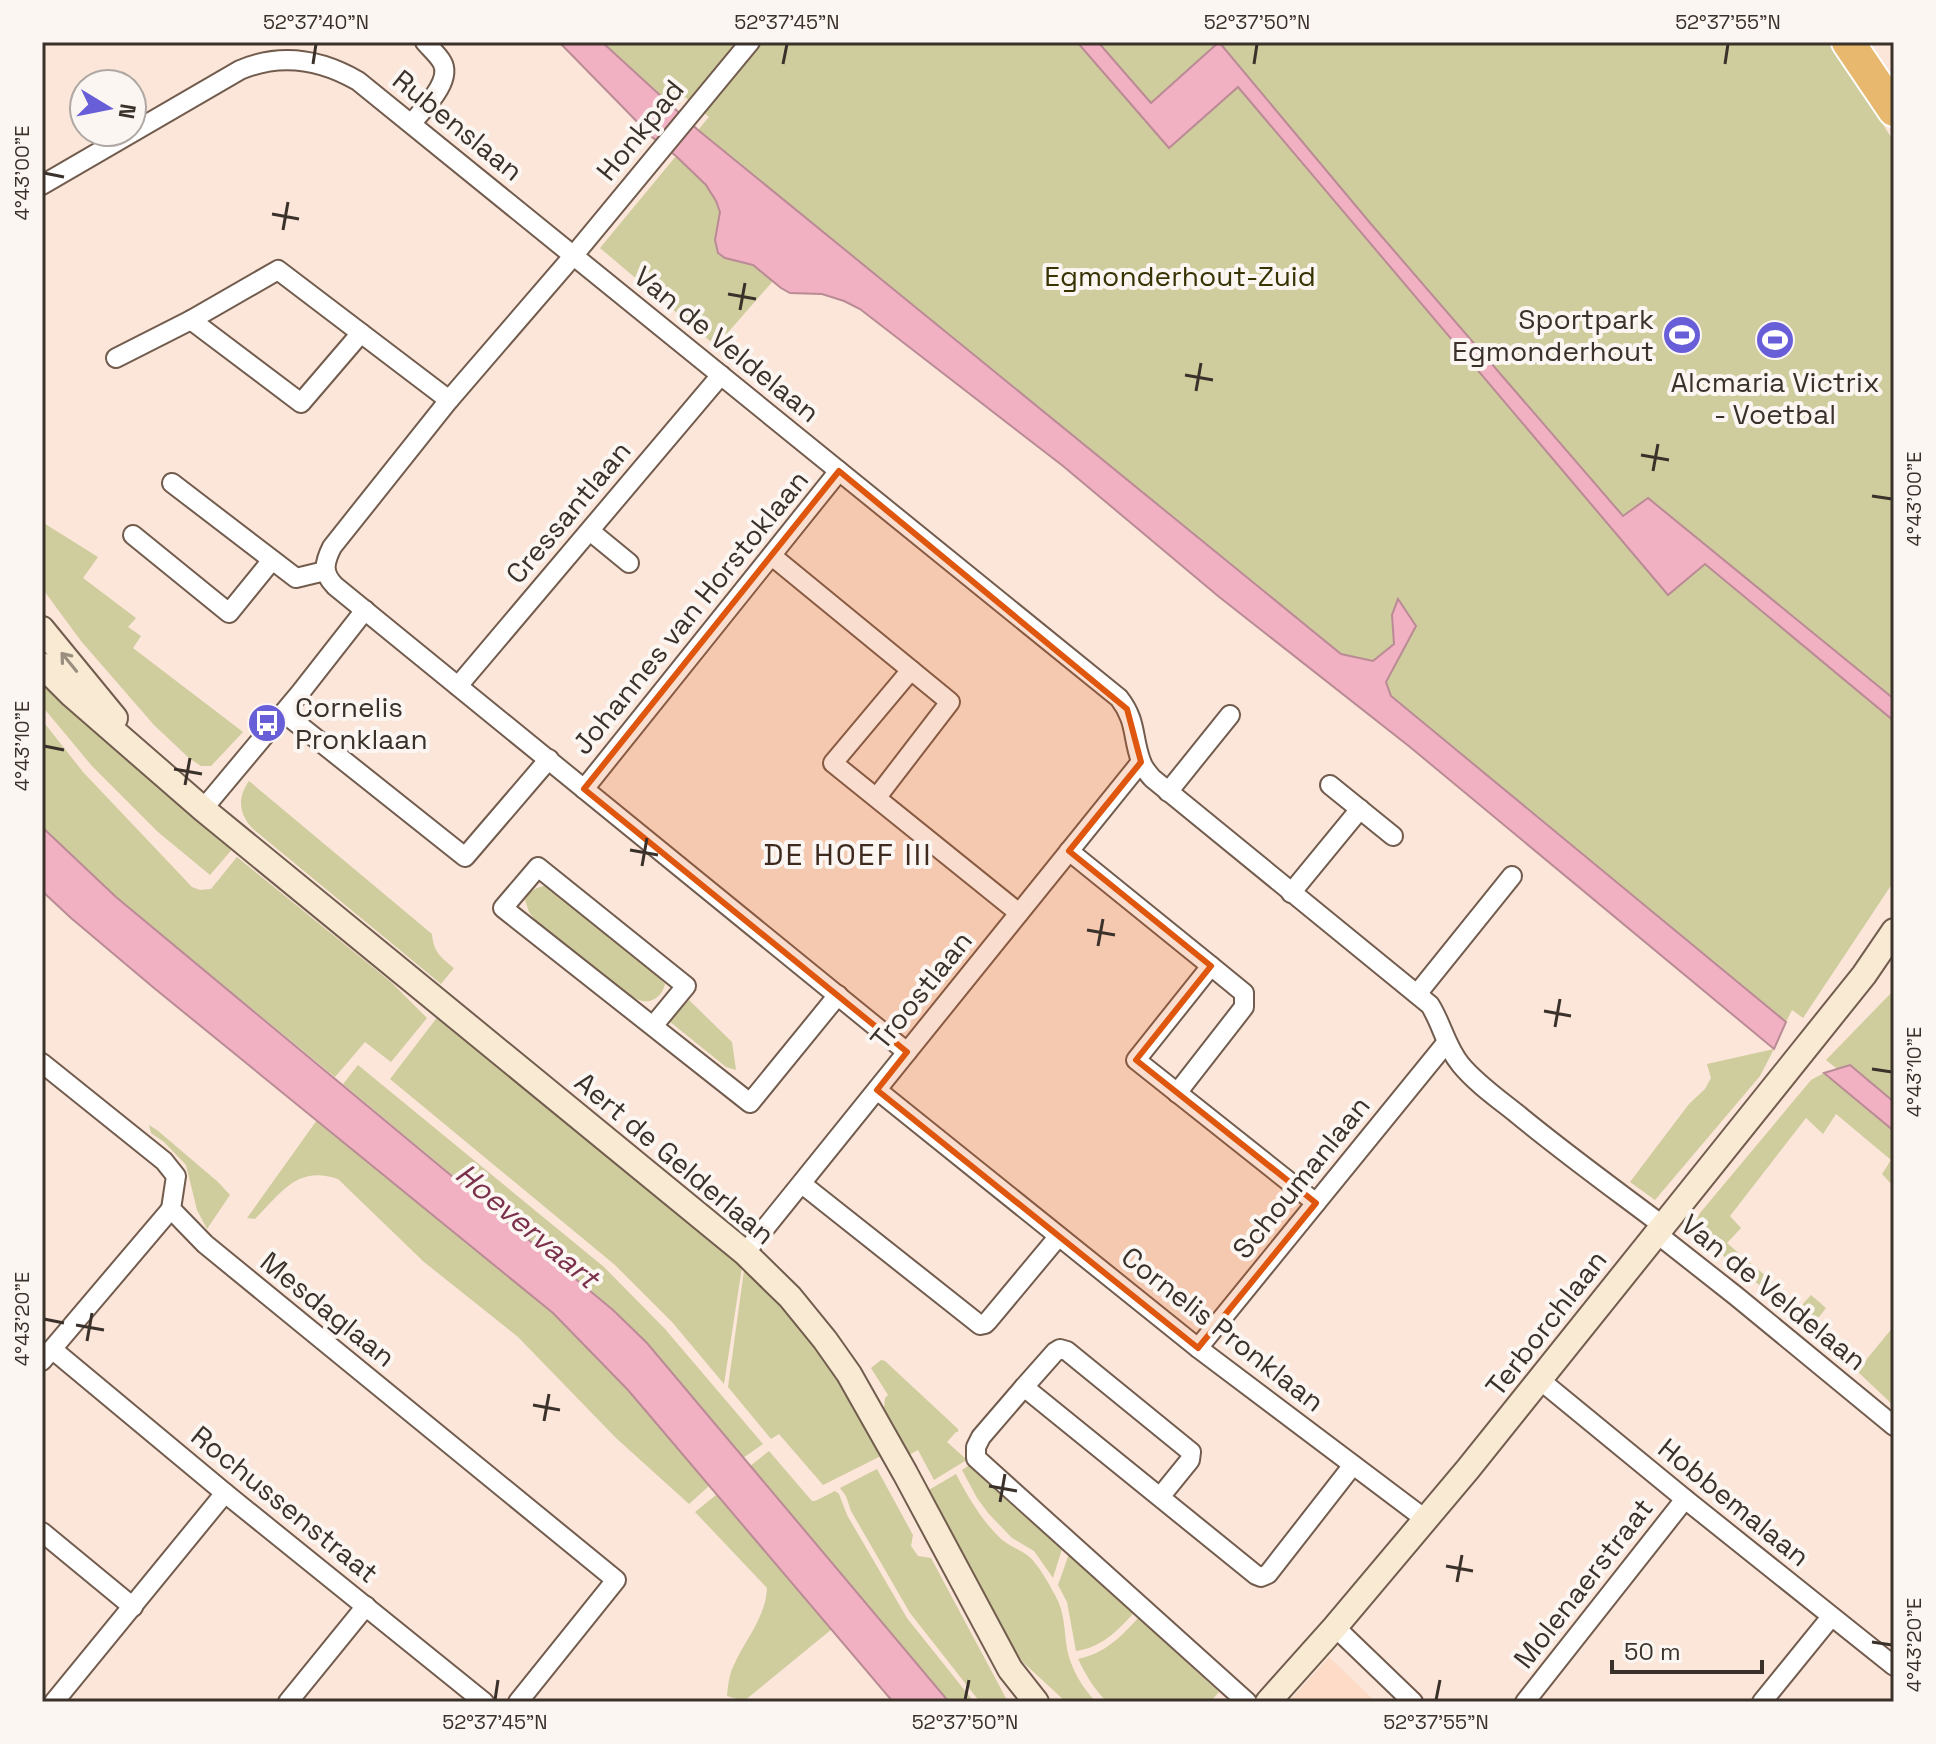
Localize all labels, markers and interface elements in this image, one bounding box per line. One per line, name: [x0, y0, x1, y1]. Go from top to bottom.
text: 52°37'40"N: [263, 9, 369, 35]
text: 52°37'45"N: [734, 9, 840, 35]
text: 52°37'50"N: [1204, 9, 1310, 35]
text: 52°37'55"N: [1675, 9, 1781, 35]
street label: Rubenslaan: [385, 61, 531, 189]
north arrow: [68, 68, 148, 148]
street label: Honkpad: [588, 72, 692, 188]
text: N: [113, 102, 143, 121]
text: 4°43'00"E: [9, 125, 35, 221]
street label: Van de Veldelaan: [627, 258, 827, 430]
park label: Egmonderhout-Zuid: [1044, 258, 1316, 294]
place label: Sportpark Egmonderhout: [1452, 301, 1654, 369]
sports icon: Sportpark Egmonderhout: [1661, 314, 1703, 356]
sports icon: Alcmaria Victrix - Voetbal: [1754, 319, 1796, 361]
place label: Alcmaria Victrix - Voetbal: [1670, 364, 1880, 432]
street label: Cressantlaan: [498, 433, 638, 591]
text: 4°43'00"E: [1901, 451, 1927, 547]
street label: Johannes van Horstoklaan: [564, 462, 816, 762]
one-way arrow: [60, 653, 78, 673]
place label: Cornelis Pronklaan: [295, 689, 428, 757]
text: 4°43'10"E: [9, 701, 35, 791]
bus stop icon: Cornelis Pronklaan: [246, 702, 288, 744]
district label: DE HOEF III: [764, 835, 933, 874]
street label: Troostlaan: [862, 923, 980, 1057]
text: 4°43'10"E: [1901, 1027, 1927, 1117]
street label: Aert de Gelderlaan: [568, 1064, 782, 1252]
street label: Schoumanlaan: [1224, 1088, 1378, 1266]
water label: Hoevervaart: [448, 1154, 609, 1299]
street label: Van de Veldelaan: [1674, 1206, 1874, 1378]
street label: Cornelis Pronklaan: [1114, 1239, 1332, 1419]
street label: Terborchlaan: [1478, 1242, 1614, 1404]
street label: Mesdaglaan: [253, 1244, 403, 1374]
text: 4°43'20"E: [9, 1272, 35, 1366]
street label: Rochussenstraat: [184, 1417, 386, 1591]
street label: Hobbemalaan: [1651, 1430, 1817, 1574]
street label: Molenaerstraat: [1505, 1491, 1661, 1675]
text: 4°43'20"E: [1901, 1598, 1927, 1692]
scale bar: [1612, 1624, 1762, 1674]
text: 50 m: [1624, 1636, 1681, 1667]
text: 52°37'45"N: [442, 1709, 548, 1735]
text: 52°37'50"N: [912, 1709, 1018, 1735]
text: 52°37'55"N: [1383, 1709, 1489, 1735]

